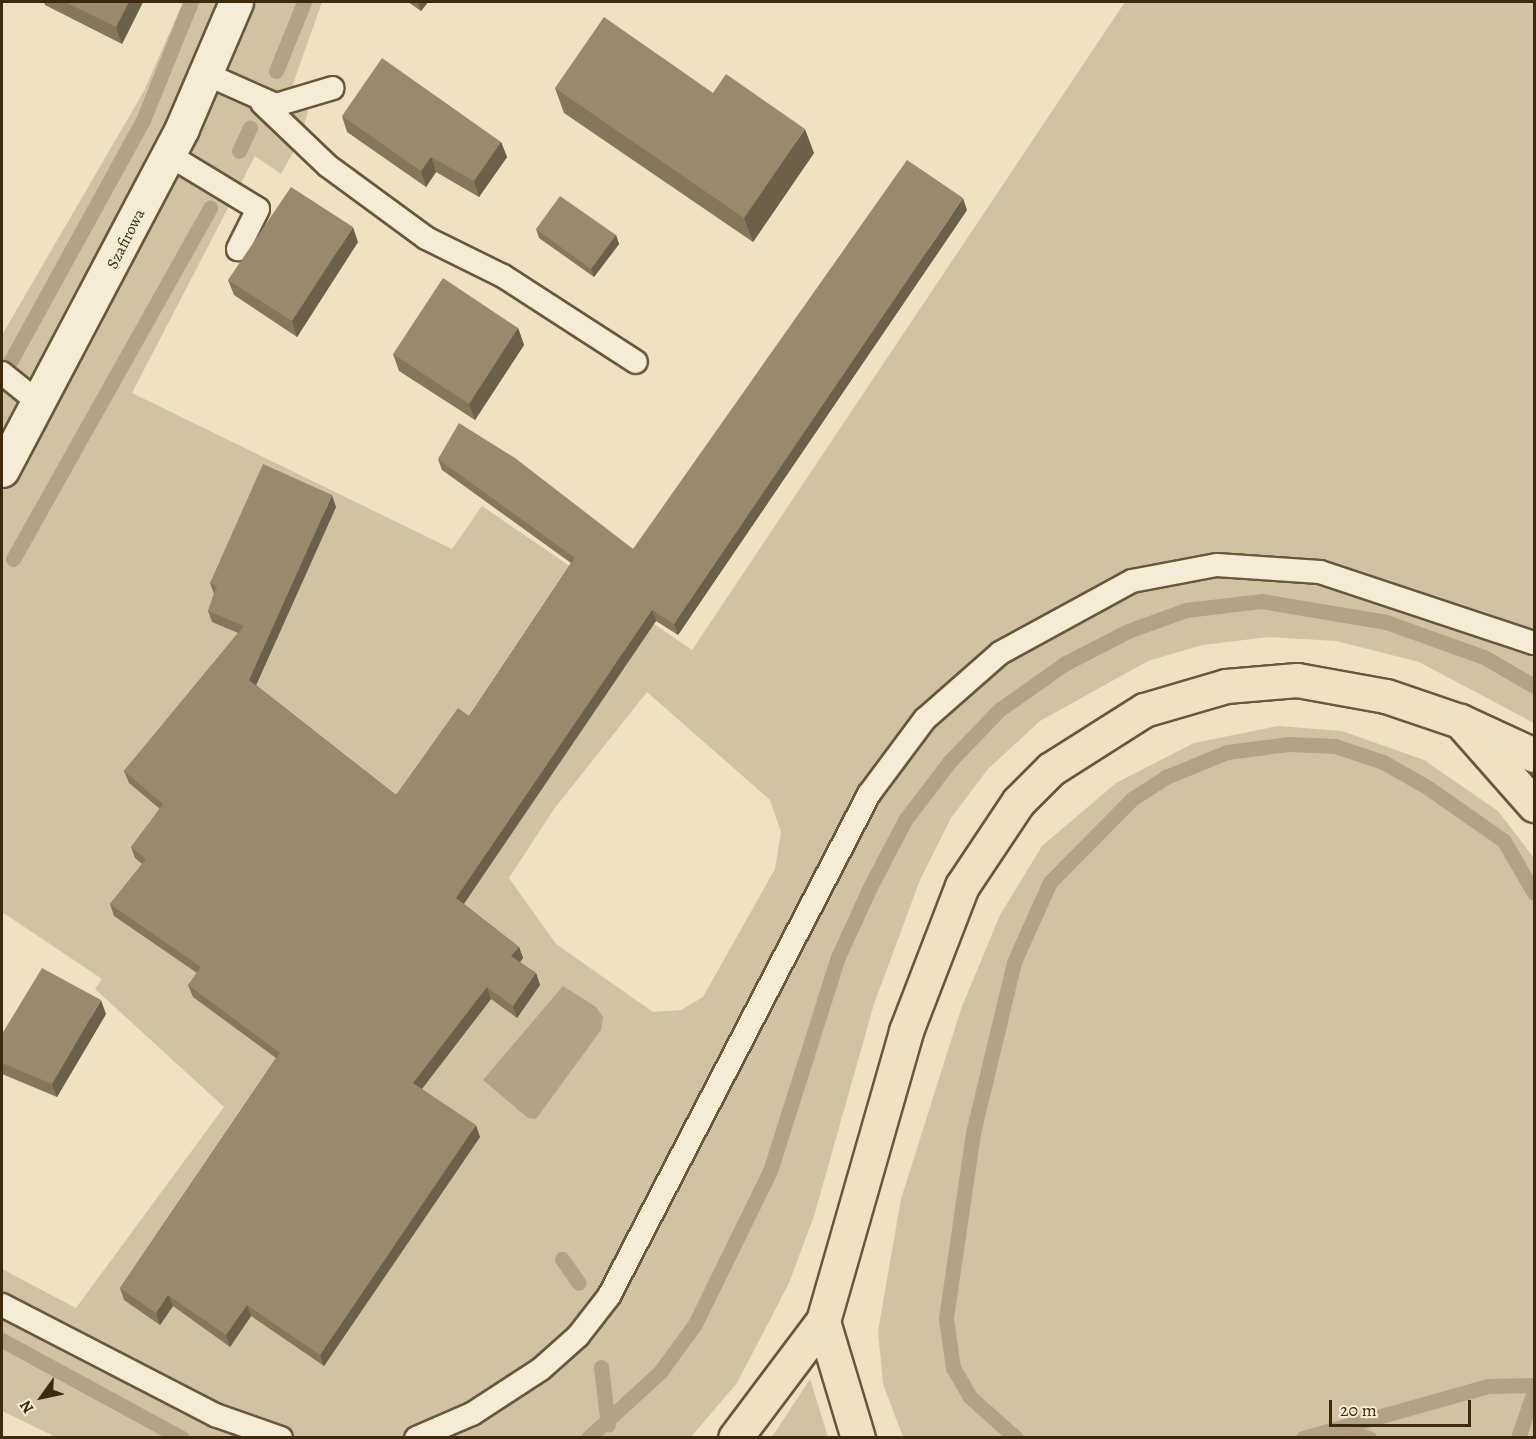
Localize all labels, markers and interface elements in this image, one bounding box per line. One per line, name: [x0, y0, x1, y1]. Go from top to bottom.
street label: Szafirowa: [103, 206, 149, 272]
north arrow: [12, 1367, 72, 1427]
scale bar: [1332, 1388, 1474, 1426]
text: N: [15, 1396, 39, 1418]
text: 20 m: [1340, 1398, 1377, 1422]

